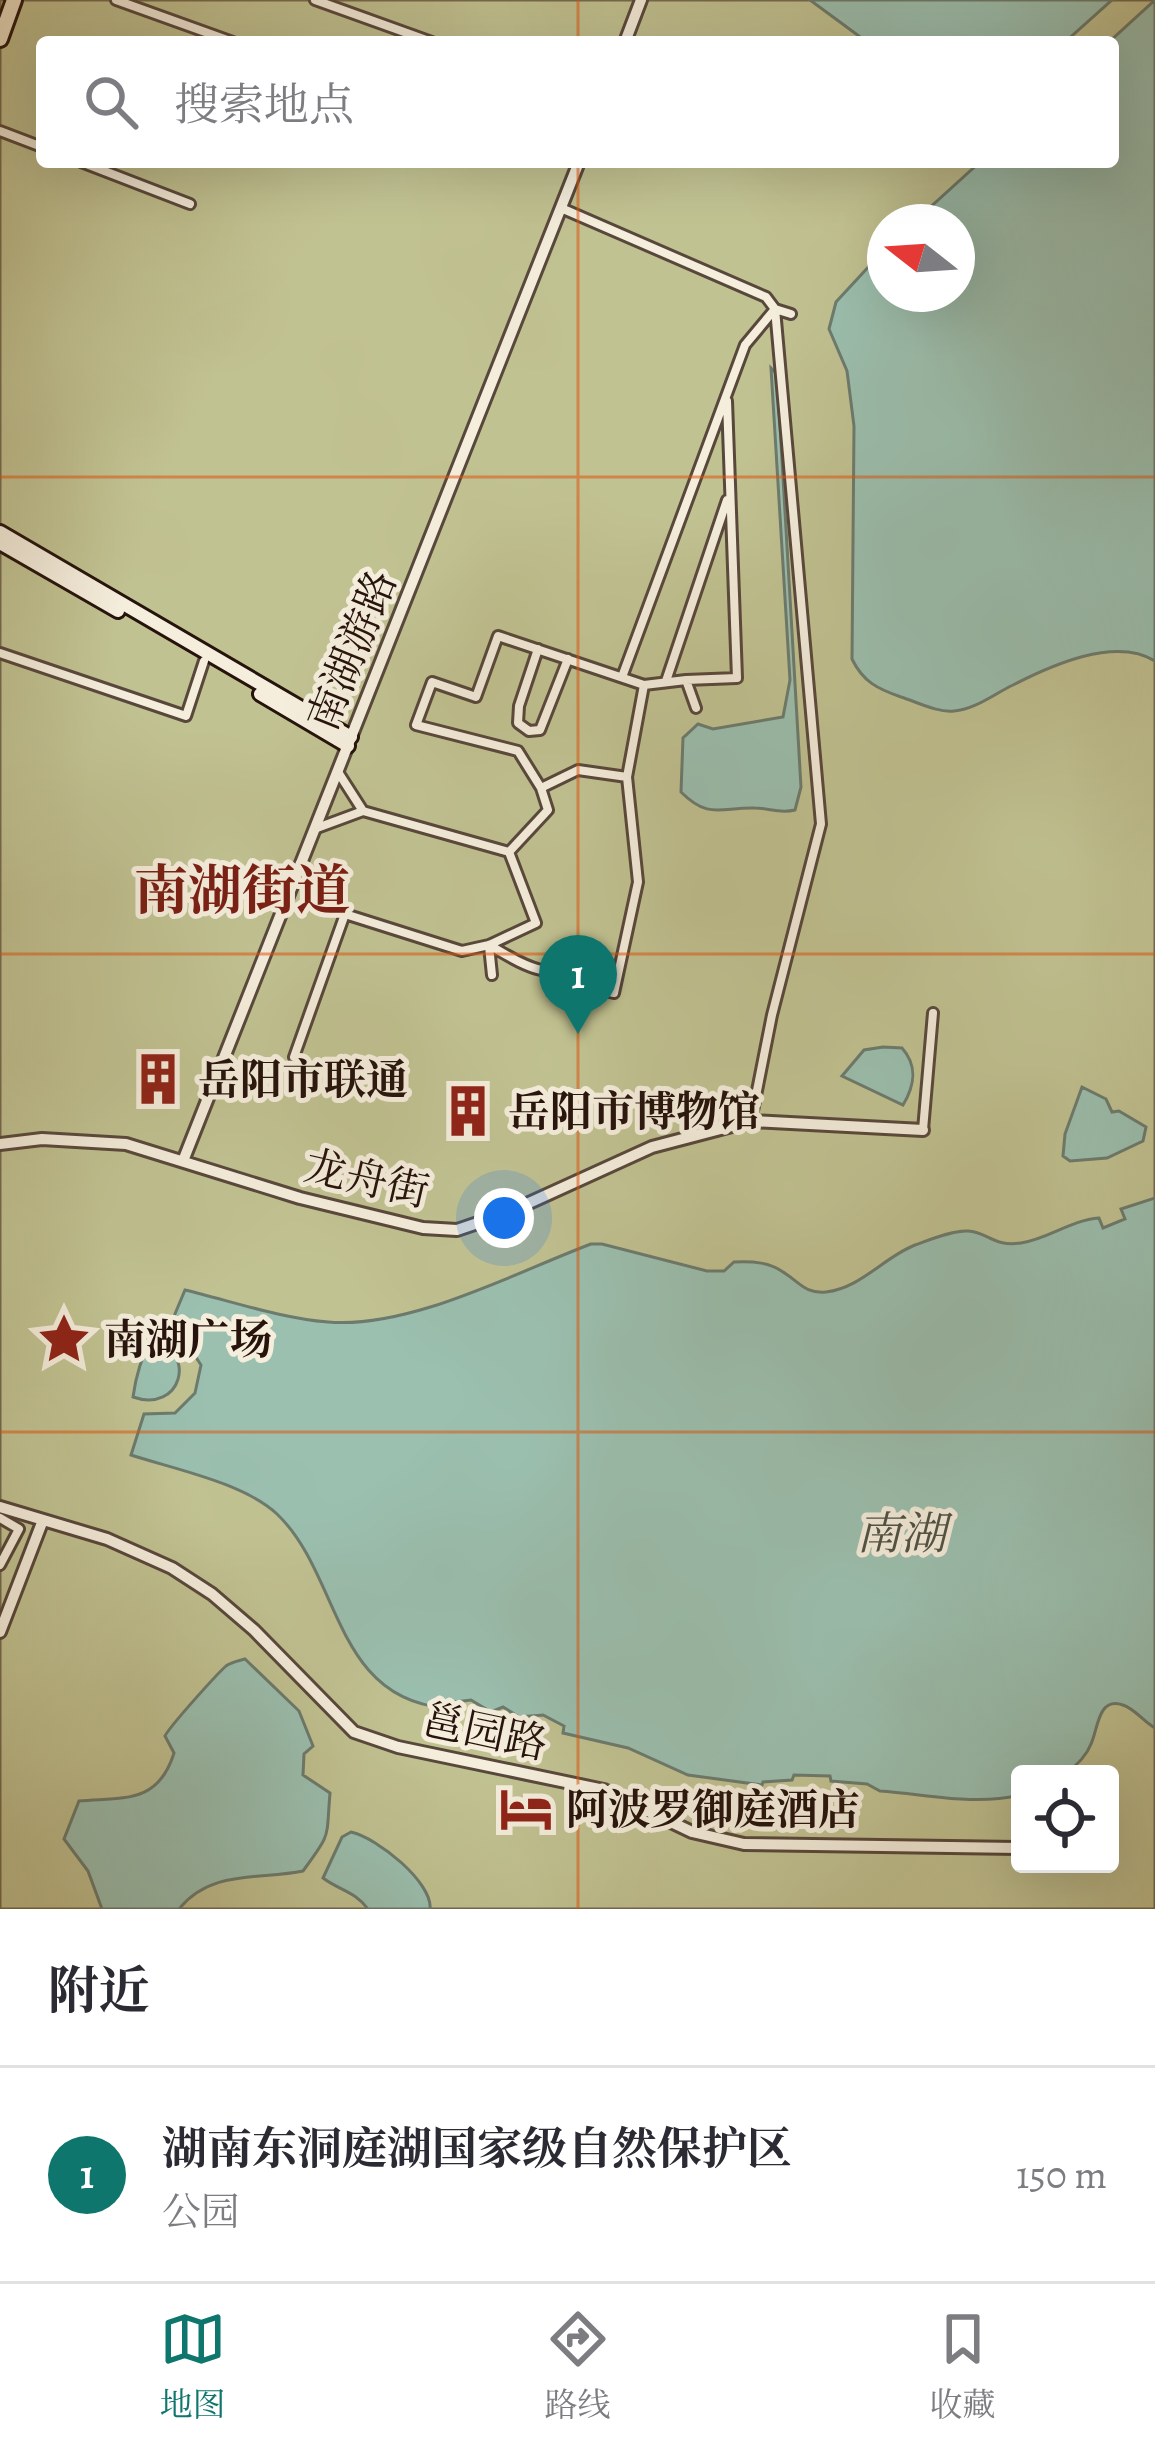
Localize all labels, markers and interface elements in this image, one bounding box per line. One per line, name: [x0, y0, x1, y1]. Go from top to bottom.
search box: [36, 36, 1119, 168]
icon: search: [78, 69, 144, 135]
text: 搜索地点: [174, 74, 354, 136]
north arrow: [867, 204, 975, 312]
street label: 南湖游路: [294, 562, 409, 739]
district label: 南湖街道: [134, 854, 350, 928]
pin: 1: [539, 935, 617, 1034]
building icon: 岳阳市联通: [129, 1050, 187, 1108]
place label: 岳阳市联通: [198, 1051, 408, 1108]
building icon: 岳阳市博物馆: [439, 1082, 497, 1140]
place label: 岳阳市博物馆: [508, 1083, 760, 1140]
street label: 龙舟街: [299, 1137, 435, 1220]
your location: [474, 1188, 534, 1248]
place icon: 南湖广场: [35, 1310, 93, 1368]
place label: 南湖广场: [104, 1311, 272, 1368]
water label: 南湖: [856, 1503, 953, 1565]
street label: 邕园路: [417, 1691, 552, 1772]
map controls: [1011, 1765, 1119, 1873]
button: locate: [1011, 1765, 1119, 1873]
hotel icon: 阿波罗御庭酒店: [497, 1780, 555, 1838]
place label: 阿波罗御庭酒店: [566, 1781, 860, 1838]
text: 附近: [48, 1956, 150, 2026]
text: 湖南东洞庭湖国家级自然保护区: [162, 2118, 792, 2180]
text: 1: [80, 2148, 94, 2201]
text: 150 m: [1016, 2148, 1107, 2201]
text: 公园: [162, 2185, 240, 2238]
tab: 地图: [160, 2306, 226, 2427]
tab: 路线: [545, 2306, 611, 2427]
tab: 收藏: [930, 2306, 996, 2427]

